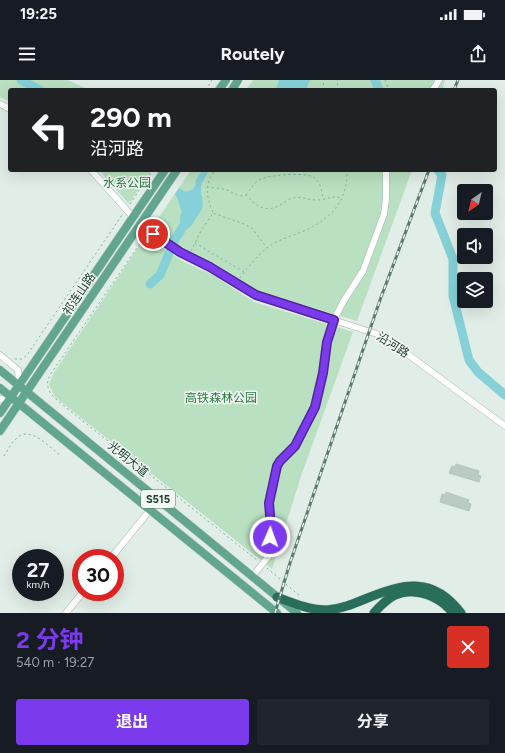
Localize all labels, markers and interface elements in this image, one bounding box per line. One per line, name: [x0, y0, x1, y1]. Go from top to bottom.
text: 19:25: [20, 5, 57, 23]
icon: menu: [16, 43, 38, 65]
text: Routely: [220, 43, 285, 65]
icon: share: [467, 43, 489, 65]
text: 290 m: [90, 100, 172, 134]
icon: left: [24, 104, 76, 156]
text: 沿河路: [90, 138, 144, 160]
park label: 水系公园: [103, 176, 151, 190]
north arrow: [457, 184, 493, 220]
map controls: [457, 184, 493, 308]
pin: [136, 217, 170, 251]
icon: arrive: [142, 223, 164, 245]
button: sound: [457, 228, 493, 264]
street label: 祁连山路: [60, 270, 98, 318]
button: layers: [457, 272, 493, 308]
street label: 沿河路: [374, 329, 412, 361]
park label: 高铁森林公园: [185, 391, 257, 405]
street label: 光明大道: [105, 438, 151, 480]
road number: S515: [141, 490, 175, 508]
position arrow: [249, 516, 291, 558]
speed limit sign: 30: [72, 549, 124, 601]
text: 27: [27, 558, 49, 582]
text: km/h: [27, 578, 49, 591]
text: 2 分钟: [16, 625, 84, 654]
button: close: [447, 626, 489, 668]
text: 540 m · 19:27: [16, 655, 94, 670]
button: 退出: [16, 699, 249, 745]
button: 分享: [257, 699, 489, 745]

